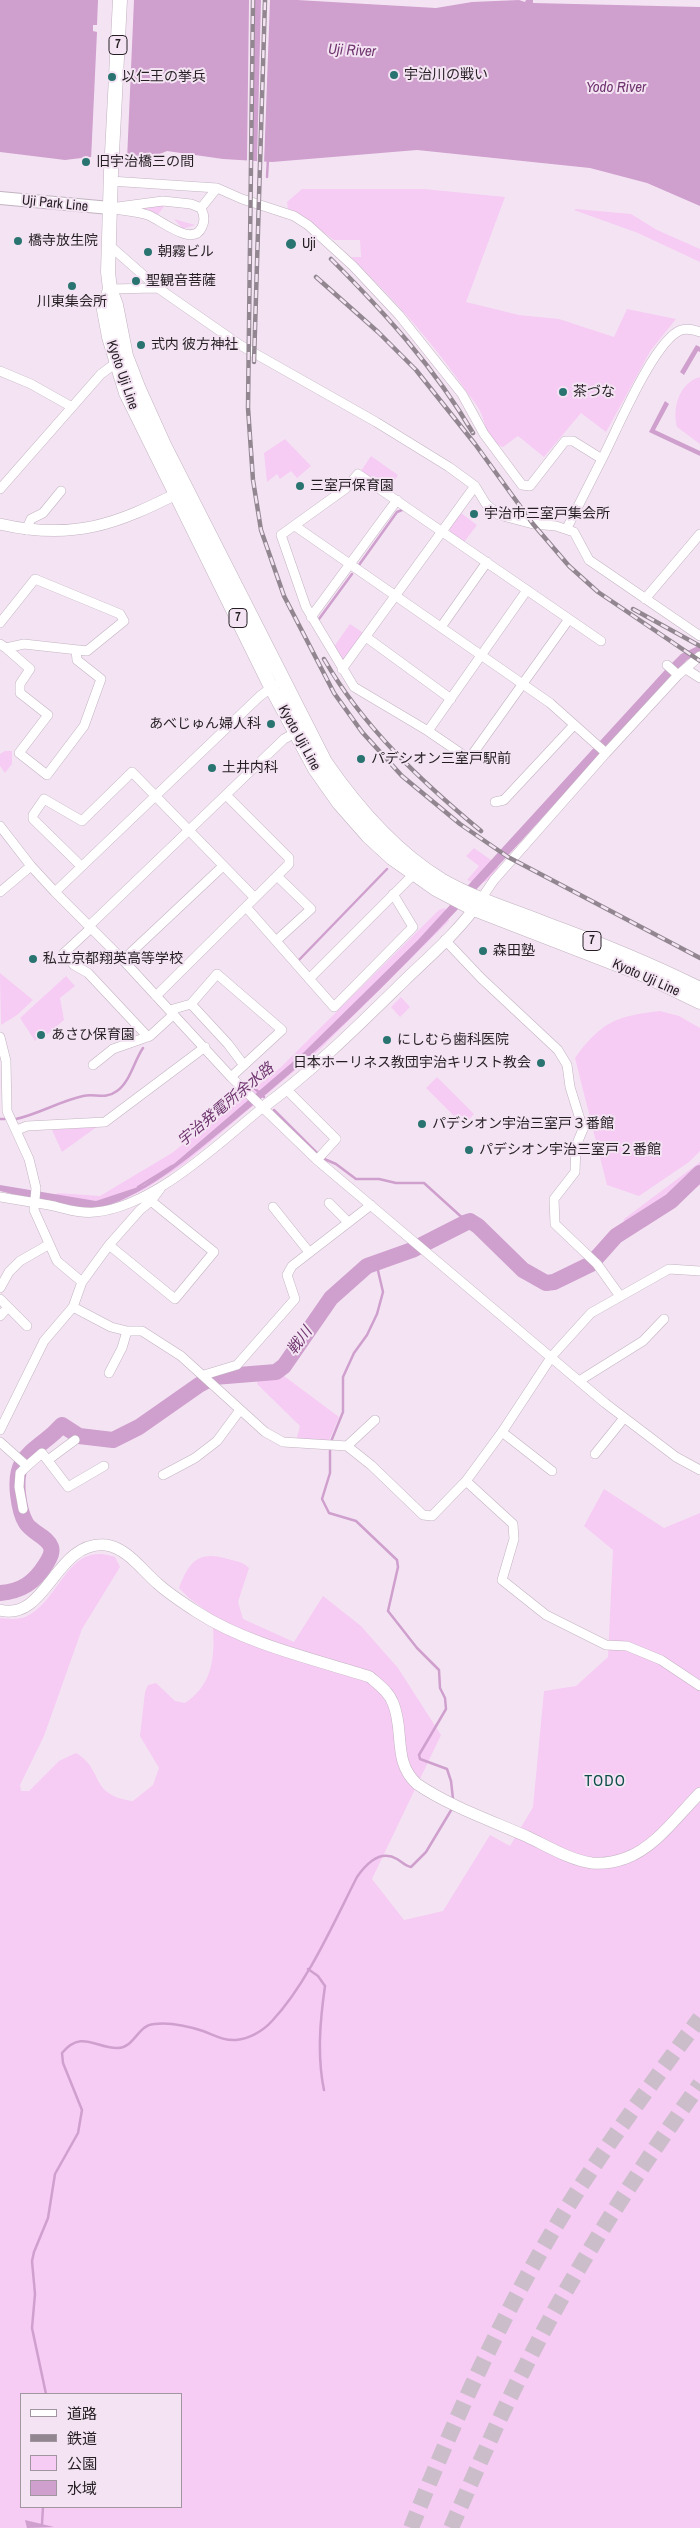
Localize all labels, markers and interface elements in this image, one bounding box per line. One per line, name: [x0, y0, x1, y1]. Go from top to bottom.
road number: 7: [109, 36, 127, 54]
water label: Uji River: [328, 41, 376, 61]
place label: 宇治川の戦い: [404, 67, 488, 83]
place label: 以仁王の挙兵: [122, 69, 206, 85]
marker: 宇治川の戦い: [388, 69, 400, 81]
marker: 以仁王の挙兵: [106, 71, 118, 83]
water label: Yodo River: [586, 79, 646, 97]
place label: 旧宇治橋三の間: [96, 154, 194, 170]
marker: 旧宇治橋三の間: [80, 156, 92, 168]
street label: Uji Park Line: [21, 192, 89, 216]
place label: 橋寺放生院: [28, 233, 98, 249]
marker: 橋寺放生院: [12, 235, 24, 247]
place label: Uji: [302, 236, 316, 252]
marker: Uji: [284, 237, 298, 251]
place label: 朝霧ビル: [158, 244, 214, 260]
marker: 朝霧ビル: [142, 246, 154, 258]
place label: 聖観音菩薩: [146, 273, 216, 289]
marker: 聖観音菩薩: [130, 275, 142, 287]
marker: 川東集会所: [66, 280, 78, 292]
place label: 川東集会所: [37, 294, 107, 310]
place label: 式内 彼方神社: [151, 337, 238, 353]
street label: Kyoto Uji Line: [102, 338, 142, 412]
marker: 式内 彼方神社: [135, 339, 147, 351]
place label: 茶づな: [573, 384, 615, 400]
marker: 茶づな: [557, 386, 569, 398]
place label: 三室戸保育園: [310, 478, 394, 494]
marker: 三室戸保育園: [294, 480, 306, 492]
place label: 宇治市三室戸集会所: [484, 506, 610, 522]
marker: 宇治市三室戸集会所: [468, 508, 480, 520]
road number: 7: [229, 608, 247, 628]
street label: Kyoto Uji Line: [274, 702, 324, 774]
place label: あべじゅん婦人科: [149, 716, 261, 732]
marker: あべじゅん婦人科: [265, 718, 277, 730]
place label: パデシオン三室戸駅前: [371, 751, 511, 767]
marker: パデシオン三室戸駅前: [355, 753, 367, 765]
place label: 土井内科: [222, 760, 278, 776]
marker: 土井内科: [206, 762, 218, 774]
road number: 7: [583, 931, 601, 950]
place label: 森田塾: [493, 943, 535, 959]
marker: 森田塾: [477, 945, 489, 957]
place label: 私立京都翔英高等学校: [43, 951, 183, 967]
marker: 私立京都翔英高等学校: [27, 953, 39, 965]
street label: Kyoto Uji Line: [610, 956, 682, 1000]
place label: あさひ保育園: [51, 1027, 135, 1043]
marker: あさひ保育園: [35, 1029, 47, 1041]
place label: にしむら歯科医院: [397, 1032, 509, 1048]
marker: にしむら歯科医院: [381, 1034, 393, 1046]
place label: 日本ホーリネス教団宇治キリスト教会: [293, 1055, 531, 1071]
marker: 日本ホーリネス教団宇治キリスト教会: [535, 1057, 547, 1069]
water label: 宇治発電所余水路: [174, 1060, 278, 1150]
place label: パデシオン宇治三室戸３番館: [432, 1116, 614, 1132]
marker: パデシオン宇治三室戸３番館: [416, 1118, 428, 1130]
place label: パデシオン宇治三室戸２番館: [479, 1142, 661, 1158]
marker: パデシオン宇治三室戸２番館: [463, 1144, 475, 1156]
water label: 戦川: [284, 1324, 316, 1358]
district label: TODO: [584, 1772, 626, 1792]
legend: [20, 2393, 182, 2508]
text: 道路: [67, 2403, 97, 2424]
text: 鉄道: [67, 2428, 97, 2449]
text: 公園: [67, 2453, 97, 2474]
text: 水域: [67, 2478, 97, 2499]

